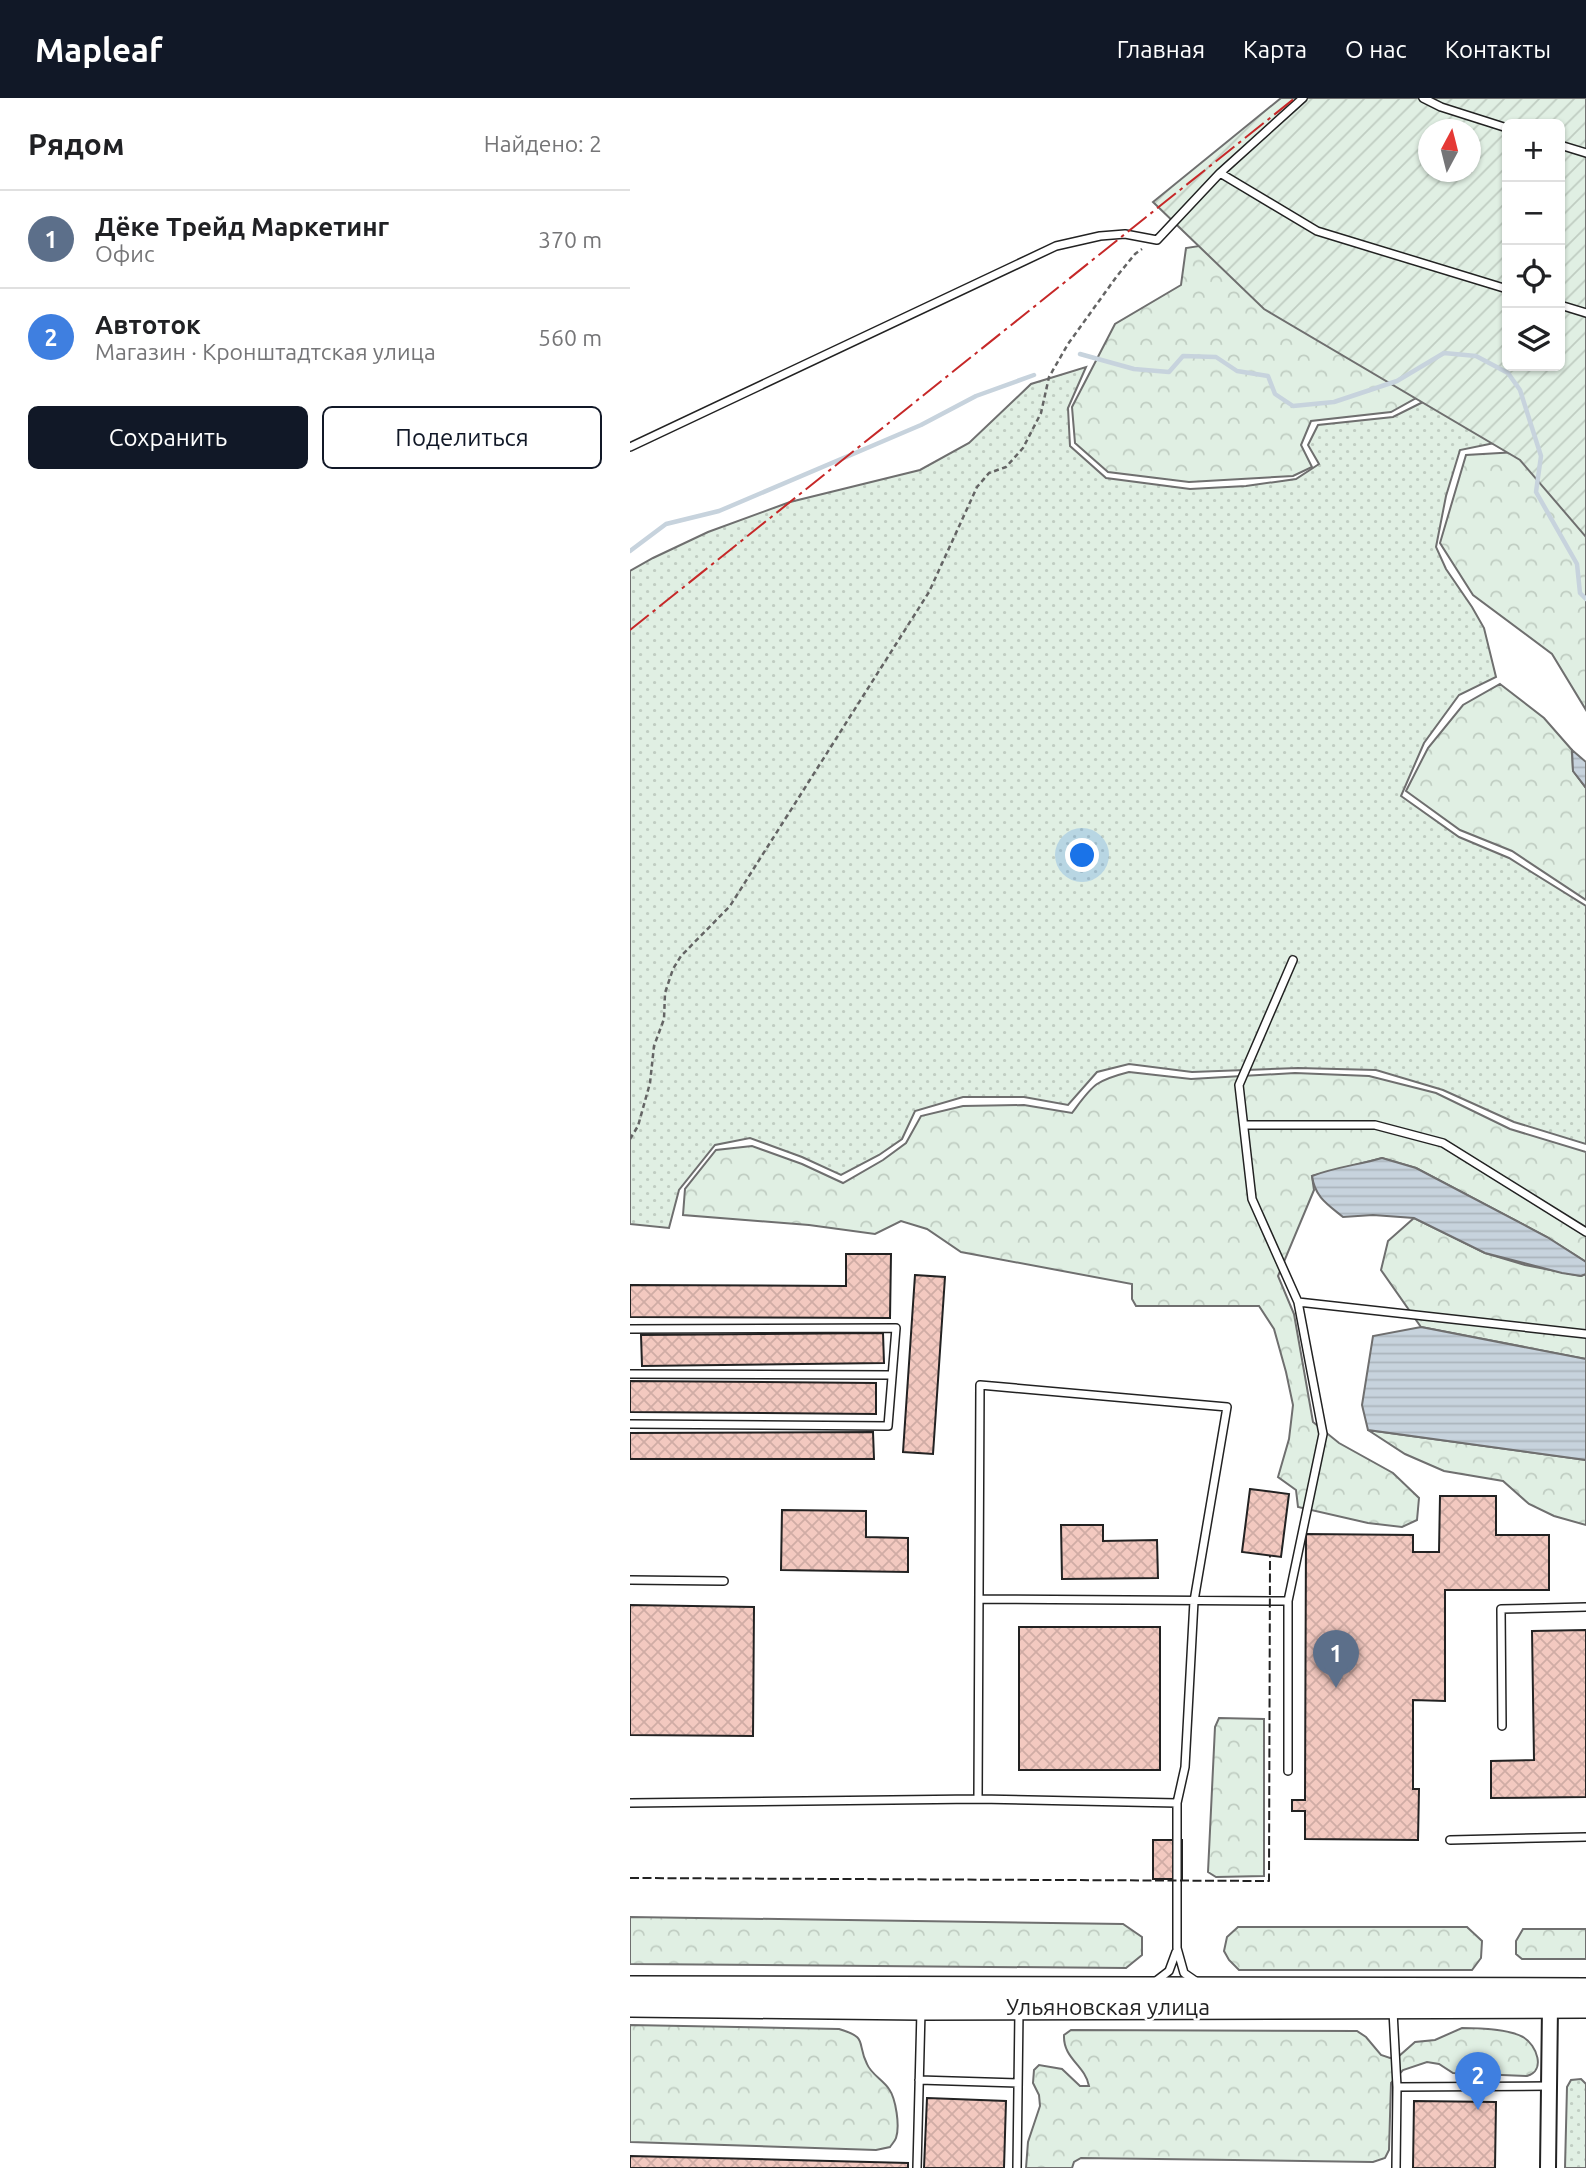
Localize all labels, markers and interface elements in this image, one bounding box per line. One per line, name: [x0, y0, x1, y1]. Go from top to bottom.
text: Mapleaf: [35, 31, 163, 68]
text: Главная: [1117, 36, 1205, 63]
text: Карта: [1243, 36, 1307, 63]
text: О нас: [1345, 36, 1407, 63]
text: Контакты: [1445, 36, 1551, 63]
north arrow: [1418, 119, 1481, 182]
map controls: [1502, 119, 1565, 371]
button: +: [1502, 119, 1565, 182]
text: Рядом: [28, 127, 124, 161]
text: Найдено: 2: [484, 131, 602, 156]
button: −: [1502, 182, 1565, 245]
text: Дёке Трейд Маркетинг: [95, 212, 389, 241]
text: 1: [45, 227, 57, 252]
text: 370 m: [538, 227, 602, 252]
text: Офис: [95, 241, 155, 266]
button: locate: [1502, 245, 1565, 308]
button: layers: [1502, 308, 1565, 371]
text: Автоток: [95, 310, 201, 339]
text: 2: [45, 325, 57, 350]
text: 560 m: [538, 325, 602, 350]
text: Магазин · Кронштадтская улица: [95, 339, 436, 364]
button: Сохранить: [28, 406, 308, 469]
button: Поделиться: [322, 406, 602, 469]
your location: [1065, 838, 1099, 872]
pin: 1: [1313, 1630, 1359, 1688]
street label: Ульяновская улица: [1006, 1994, 1210, 2019]
pin: 2: [1455, 2052, 1501, 2110]

